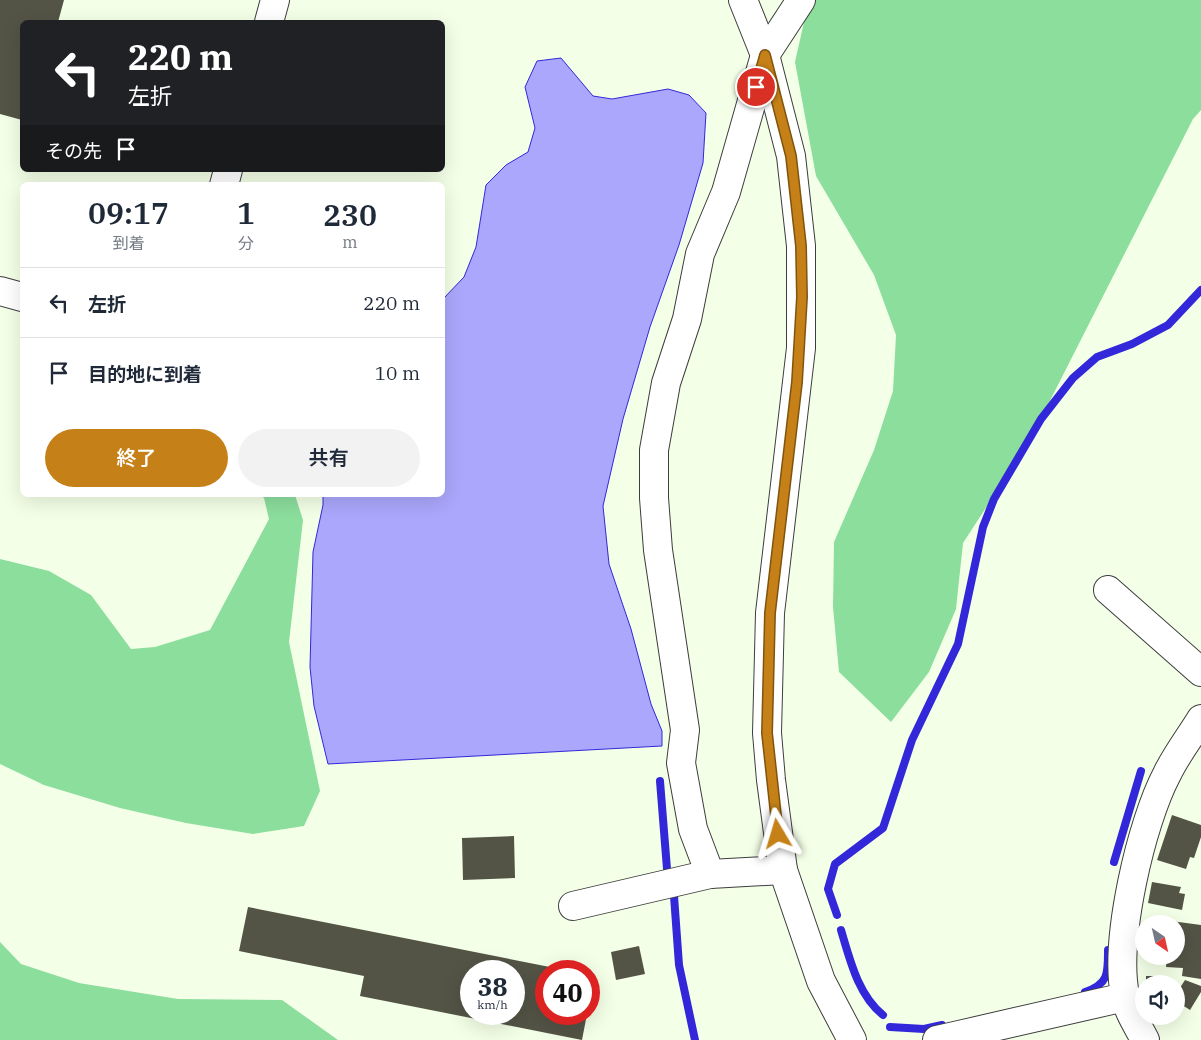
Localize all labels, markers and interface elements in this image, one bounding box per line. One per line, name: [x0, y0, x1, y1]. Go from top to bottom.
text: 220 m: [128, 34, 233, 80]
icon: left: [45, 40, 110, 105]
pin: [735, 66, 777, 108]
icon: arrive: [742, 73, 770, 101]
text: 左折: [128, 81, 172, 110]
icon: arrive: [112, 135, 140, 163]
text: その先: [45, 139, 102, 163]
text: 09:17: [88, 193, 169, 232]
text: 1: [237, 193, 255, 232]
text: 230: [323, 195, 377, 234]
text: m: [342, 232, 358, 252]
text: 到着: [112, 233, 144, 253]
text: 分: [238, 233, 254, 253]
icon: left: [45, 289, 73, 317]
text: 220 m: [363, 291, 420, 315]
text: 左折: [88, 292, 126, 316]
icon: arrive: [45, 359, 73, 387]
text: 10 m: [375, 361, 420, 385]
text: 目的地に到着: [88, 362, 202, 386]
button: 終了: [45, 429, 228, 487]
button: 共有: [238, 429, 420, 487]
position arrow: [751, 807, 803, 859]
north arrow: [1135, 915, 1185, 965]
map controls: [1135, 915, 1185, 1025]
speed limit sign: 40: [535, 960, 600, 1025]
text: 38: [477, 970, 508, 1003]
button: sound: [1135, 975, 1185, 1025]
text: km/h: [477, 997, 508, 1012]

